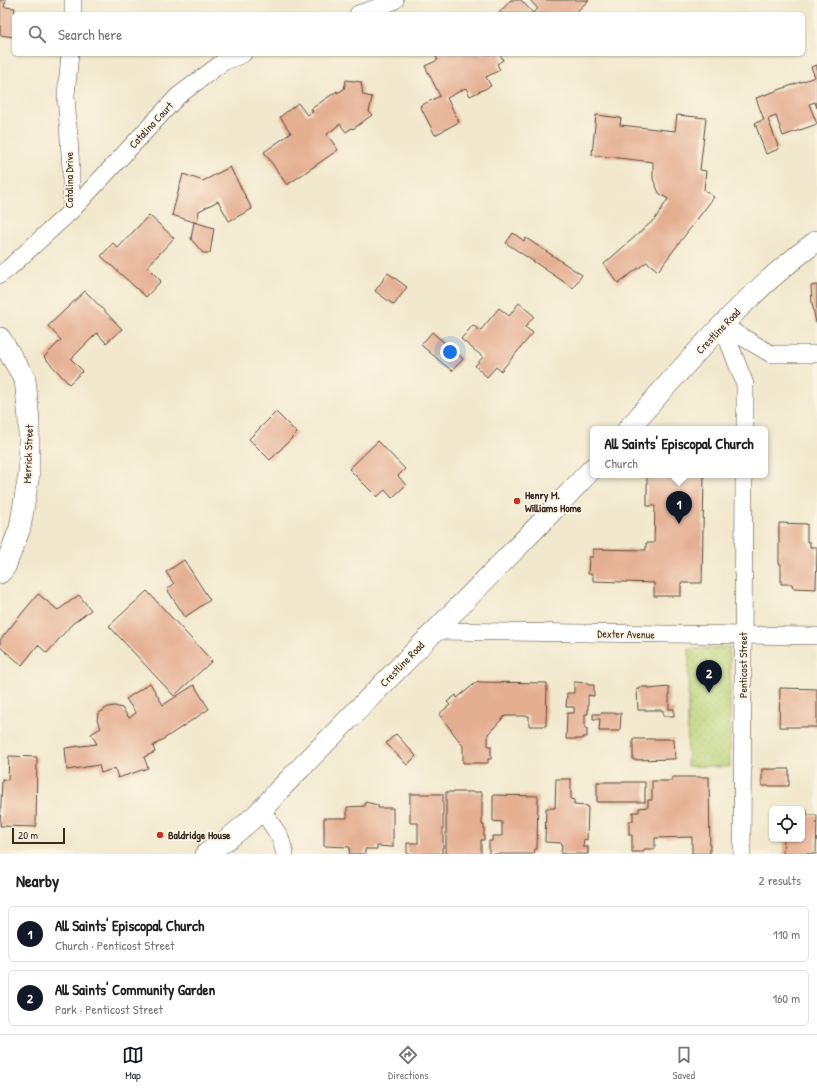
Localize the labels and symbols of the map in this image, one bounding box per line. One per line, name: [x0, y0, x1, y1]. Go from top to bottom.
street label: Catalina Court: [126, 99, 176, 151]
street label: Catalina Drive: [62, 151, 76, 208]
street label: Crestline Road: [693, 305, 744, 357]
your location: [440, 342, 460, 362]
street label: Merrick Street: [20, 424, 36, 484]
place label: Henry M. Williams Home: [525, 488, 582, 515]
pin: 1: [666, 491, 692, 524]
marker: Henry M. Williams Home: [512, 496, 522, 506]
street label: Dexter Avenue: [597, 627, 655, 642]
street label: Penticost Street: [736, 632, 750, 698]
street label: Crestline Road: [377, 638, 428, 690]
pin: 2: [696, 660, 722, 693]
scale bar: [12, 826, 65, 845]
place label: Baldridge House: [168, 828, 231, 843]
marker: Baldridge House: [155, 830, 165, 840]

